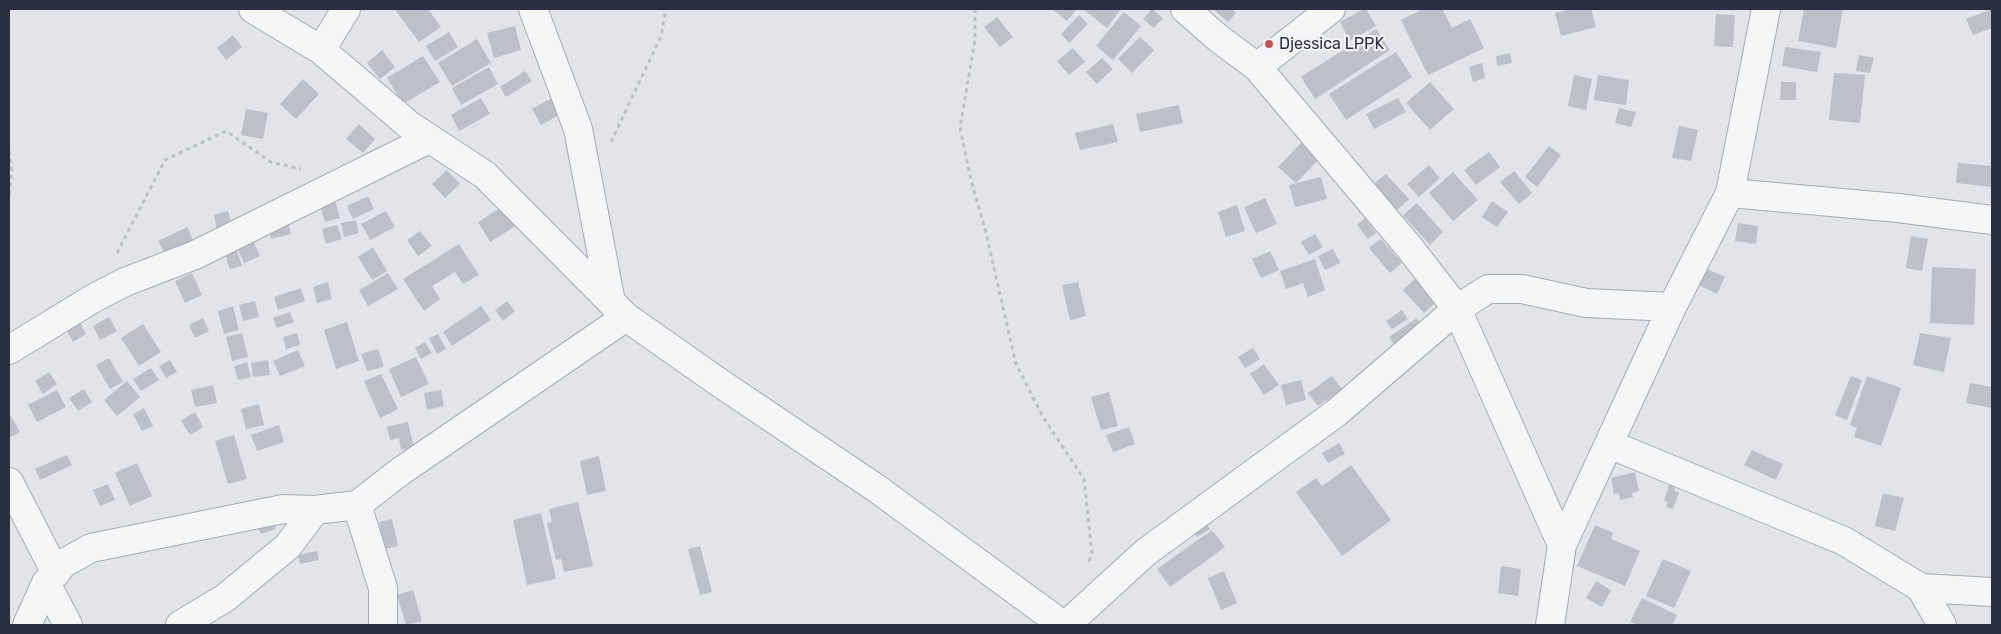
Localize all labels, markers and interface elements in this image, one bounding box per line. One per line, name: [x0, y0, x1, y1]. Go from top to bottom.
place label: Djessica LPPK: [1279, 34, 1384, 54]
marker: Djessica LPPK: [1263, 38, 1275, 50]

